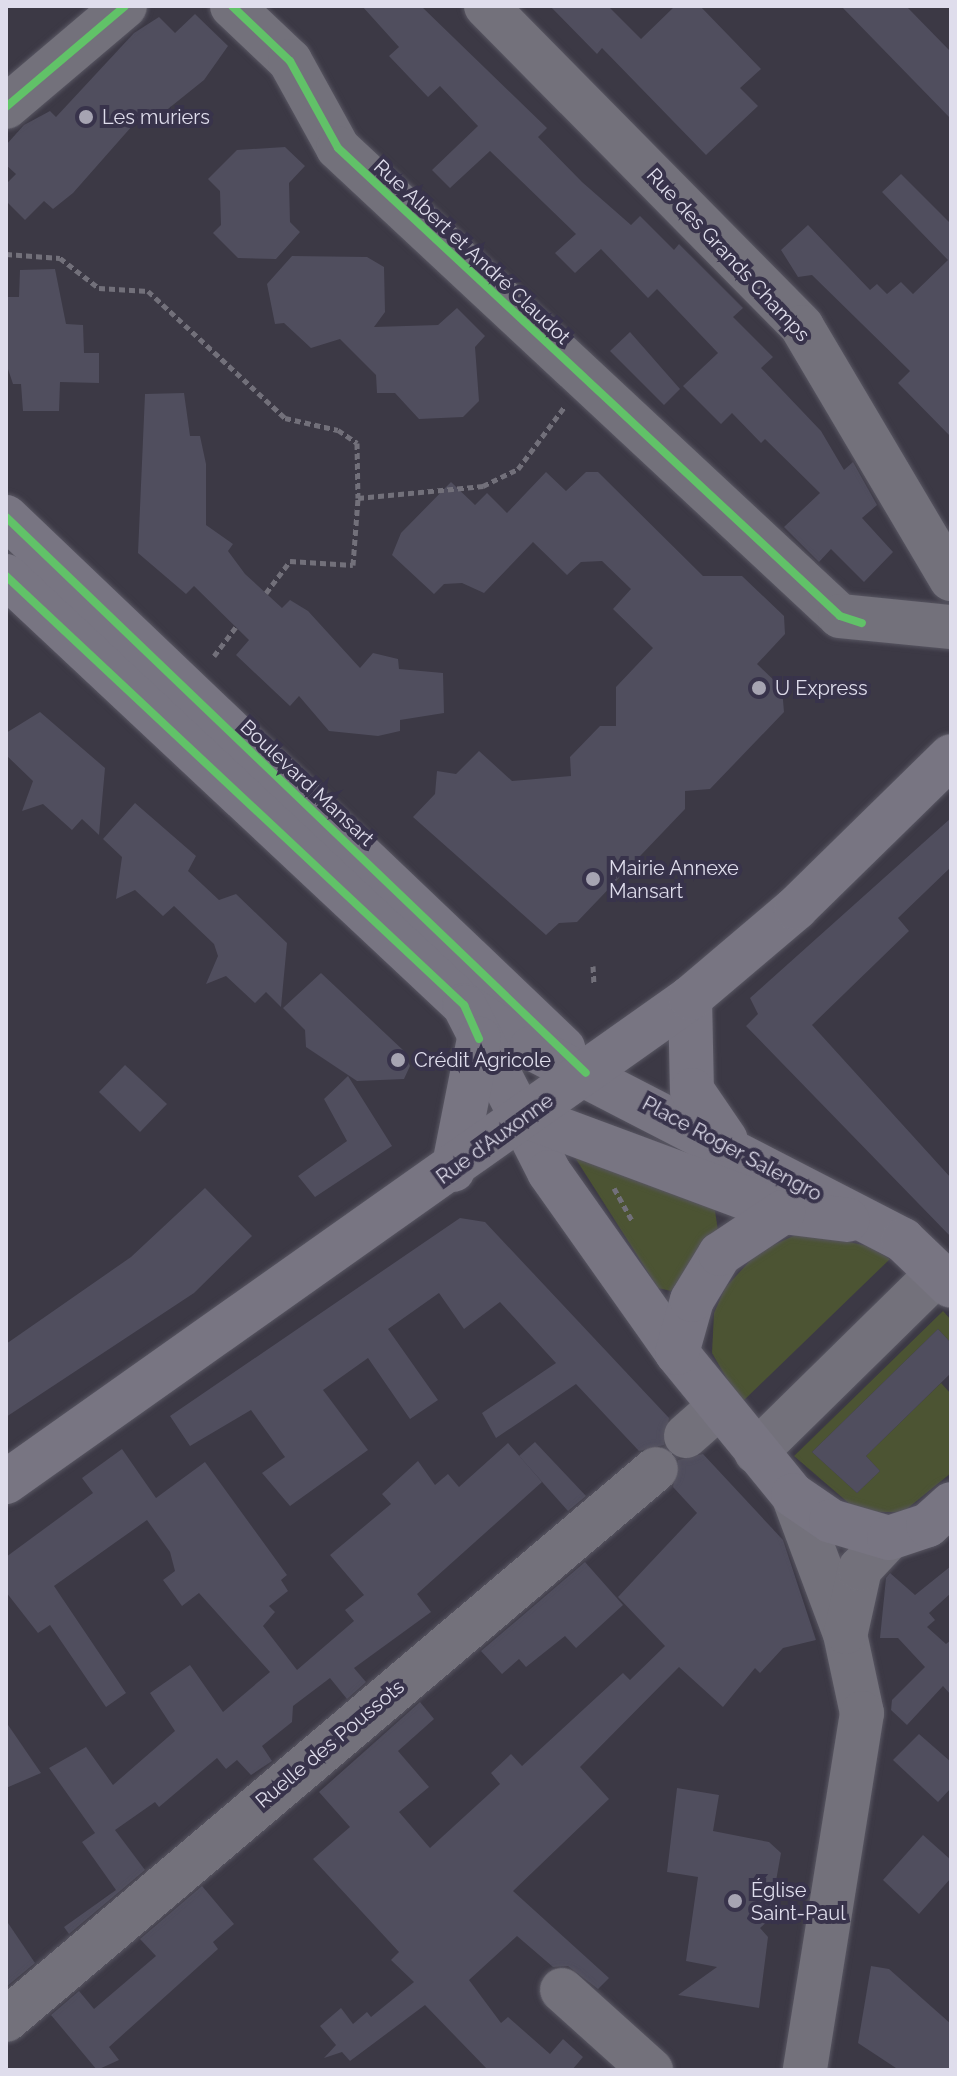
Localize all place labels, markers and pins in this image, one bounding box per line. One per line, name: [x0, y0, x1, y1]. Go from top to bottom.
place label: Les muriers: [102, 105, 210, 129]
marker: Les muriers: [77, 108, 95, 126]
place label: U Express: [775, 676, 868, 700]
marker: U Express: [750, 679, 768, 697]
place label: Mairie Annexe Mansart: [609, 856, 739, 903]
marker: Mairie Annexe Mansart: [584, 870, 602, 888]
place label: Crédit Agricole: [414, 1048, 552, 1072]
marker: Crédit Agricole: [389, 1051, 407, 1069]
place label: Église Saint-Paul: [751, 1878, 846, 1925]
marker: Église Saint-Paul: [726, 1892, 744, 1910]

